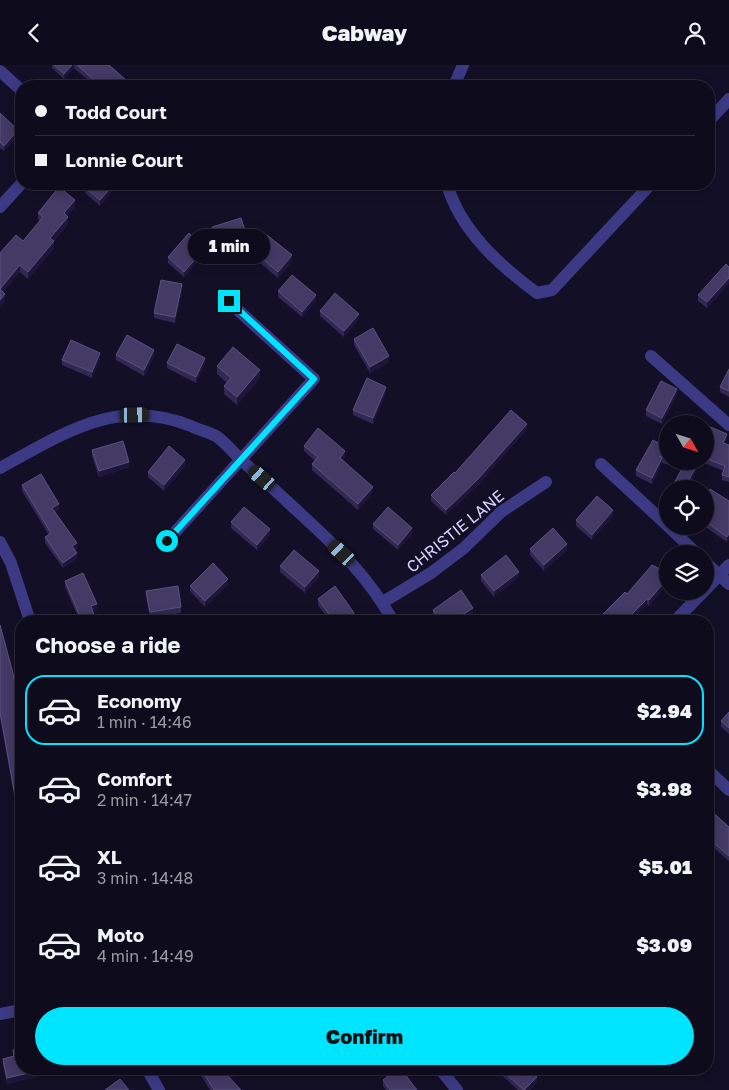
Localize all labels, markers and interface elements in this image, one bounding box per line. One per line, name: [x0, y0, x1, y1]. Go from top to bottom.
icon: back: [20, 19, 48, 47]
text: Cabway: [322, 19, 407, 46]
icon: person: [681, 19, 709, 47]
text: Todd Court: [65, 100, 167, 123]
text: Lonnie Court: [65, 148, 183, 171]
callout: 1 min: [188, 229, 270, 263]
text: 1 min: [209, 236, 249, 256]
route end: [218, 290, 240, 312]
car: [119, 407, 150, 423]
north arrow: [659, 415, 714, 470]
map controls: [659, 415, 714, 600]
car: [245, 462, 278, 494]
button: locate: [659, 480, 714, 535]
street label: CHRISTIE LANE: [402, 485, 508, 577]
route start: [156, 530, 178, 552]
car: [325, 537, 358, 569]
button: layers: [659, 545, 714, 600]
text: Choose a ride: [35, 631, 181, 658]
icon: car: [37, 688, 82, 733]
text: Economy: [97, 689, 182, 712]
text: $2.94: [637, 699, 692, 722]
text: 1 min · 14:46: [97, 712, 192, 732]
icon: car: [37, 766, 82, 811]
text: Comfort: [97, 767, 172, 790]
text: $3.98: [636, 777, 692, 800]
text: 2 min · 14:47: [97, 790, 192, 810]
icon: car: [37, 844, 82, 889]
text: XL: [97, 845, 122, 868]
text: $5.01: [638, 855, 692, 878]
text: 3 min · 14:48: [97, 868, 193, 888]
icon: car: [37, 922, 82, 967]
text: Moto: [97, 923, 144, 946]
text: $3.09: [636, 933, 692, 956]
text: 4 min · 14:49: [97, 946, 194, 966]
button: Confirm: [35, 1007, 694, 1065]

